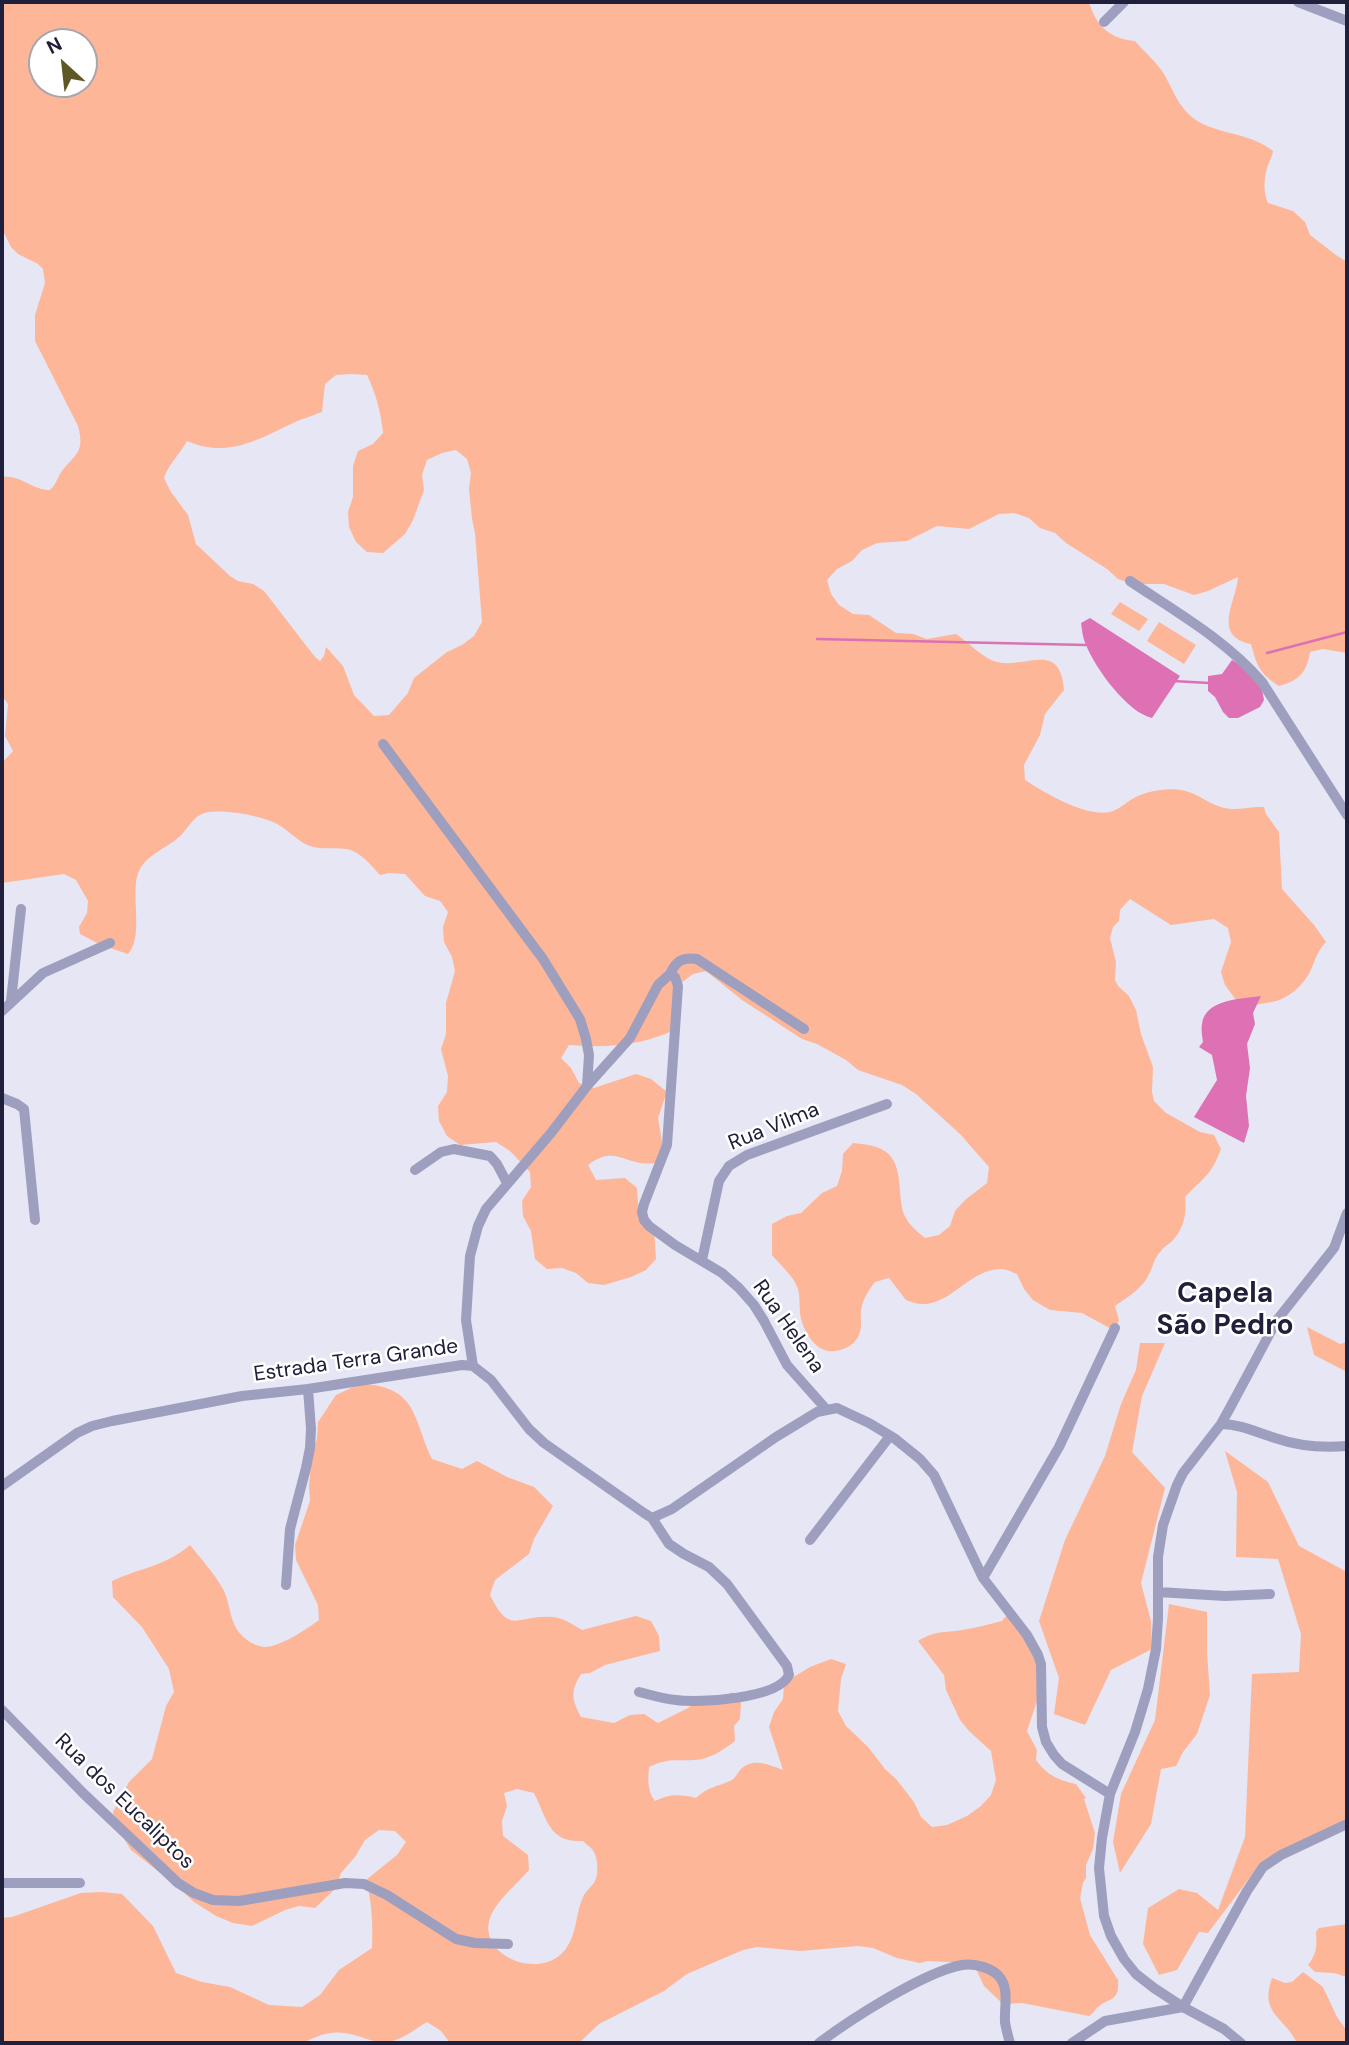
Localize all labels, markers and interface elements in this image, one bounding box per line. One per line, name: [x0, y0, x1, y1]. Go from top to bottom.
north arrow: [28, 28, 98, 98]
text: N: [42, 31, 66, 60]
street label: Rua Vilma: [725, 1097, 823, 1157]
street label: Rua Helena: [747, 1276, 829, 1378]
district label: Capela São Pedro: [1157, 1278, 1293, 1344]
street label: Estrada Terra Grande: [252, 1334, 460, 1388]
street label: Rua dos Eucaliptos: [49, 1729, 199, 1875]

